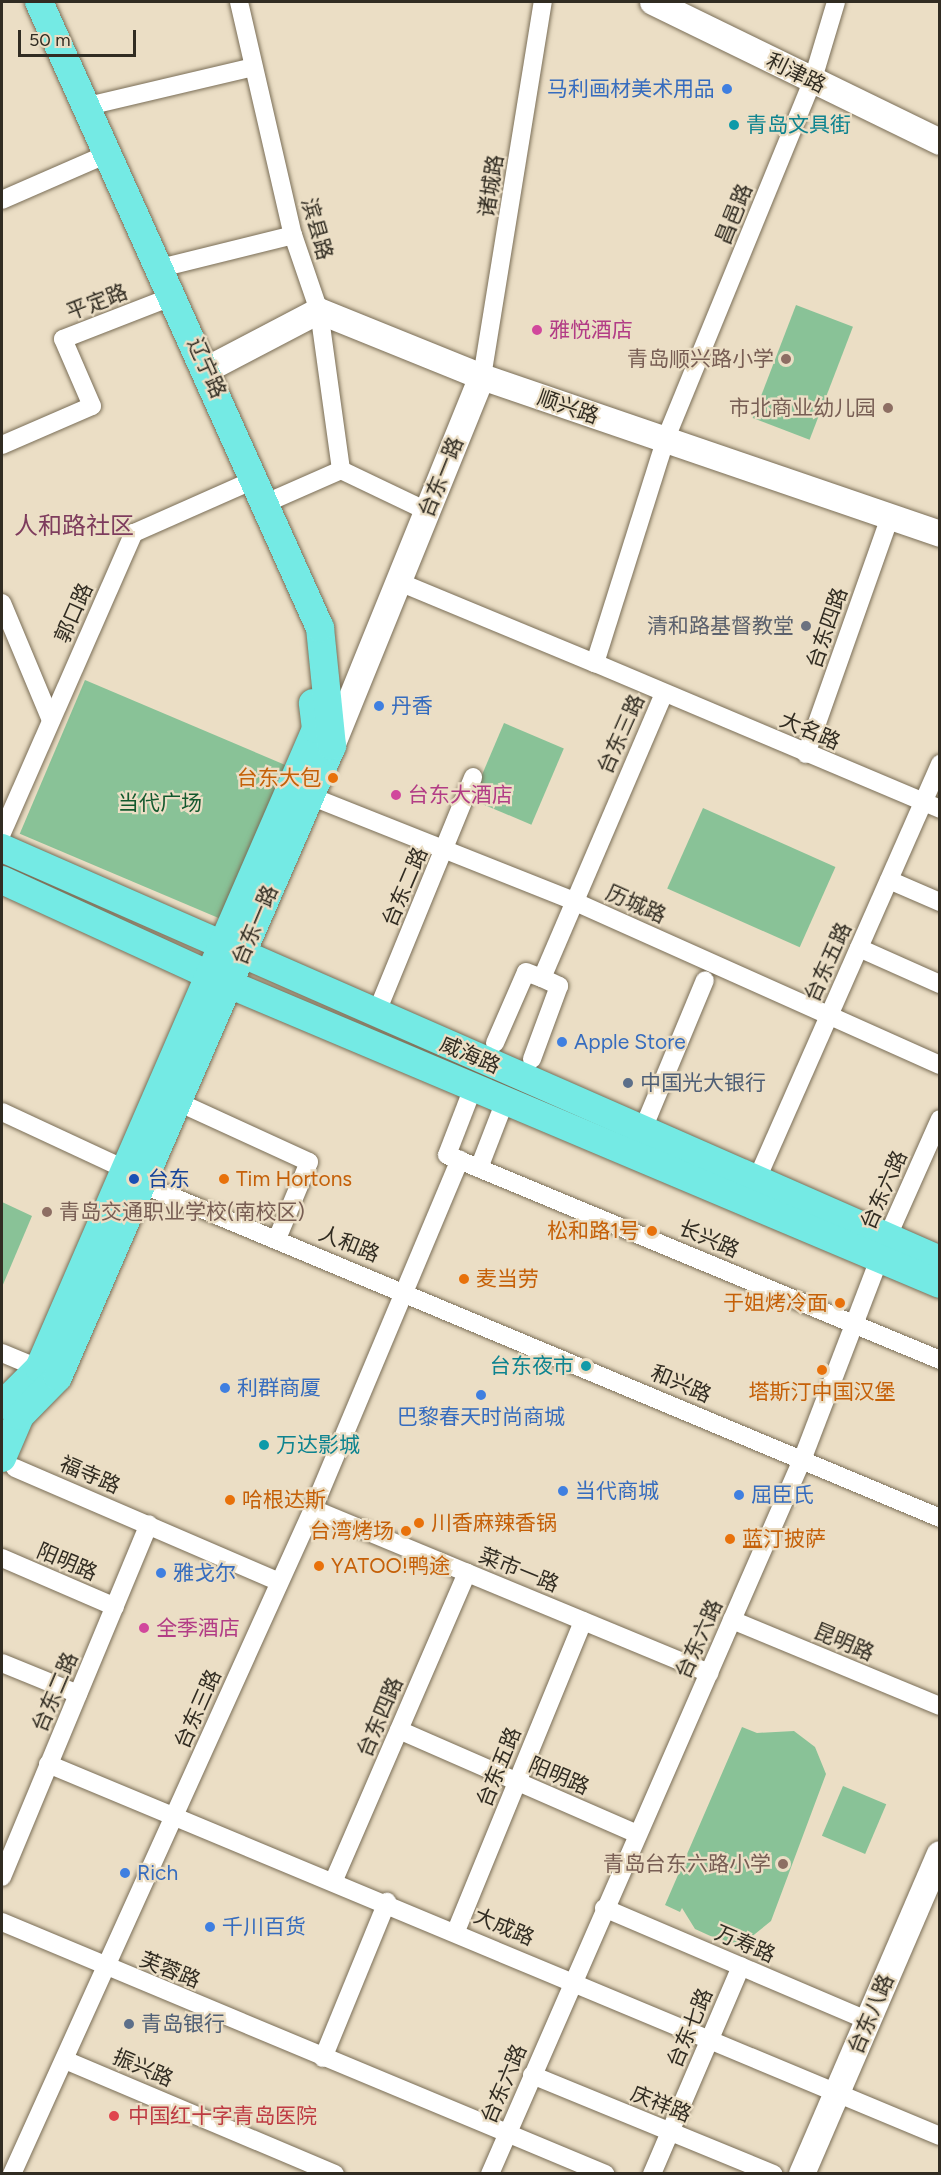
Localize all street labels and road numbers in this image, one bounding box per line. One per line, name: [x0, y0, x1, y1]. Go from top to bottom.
street label: 利津路: [762, 48, 830, 98]
street label: 诸城路: [474, 153, 508, 219]
street label: 昌邑路: [711, 180, 757, 248]
street label: 滨县路: [296, 195, 338, 263]
street label: 平定路: [63, 279, 131, 325]
street label: 辽宁路: [183, 334, 231, 402]
street label: 顺兴路: [534, 385, 602, 429]
street label: 台东一路: [414, 433, 468, 521]
street label: 郭口路: [50, 579, 98, 647]
street label: 台东四路: [801, 584, 853, 672]
street label: 台东三路: [592, 691, 650, 777]
street label: 大名路: [776, 707, 844, 755]
street label: 台东二路: [377, 843, 433, 931]
street label: 历城路: [602, 880, 670, 928]
street label: 台东一路: [227, 881, 283, 969]
street label: 台东五路: [799, 919, 857, 1005]
street label: 威海路: [436, 1031, 504, 1079]
street label: 台东六路: [855, 1147, 913, 1233]
street label: 长兴路: [675, 1215, 743, 1263]
street label: 人和路: [315, 1221, 383, 1267]
street label: 和兴路: [647, 1360, 715, 1408]
street label: 福寺路: [56, 1451, 124, 1499]
street label: 阳明路: [33, 1538, 101, 1586]
street label: 菜市一路: [475, 1543, 563, 1597]
street label: 台东六路: [670, 1596, 728, 1682]
street label: 昆明路: [810, 1618, 878, 1666]
street label: 台东二路: [27, 1648, 83, 1736]
street label: 台东三路: [169, 1666, 227, 1752]
street label: 台东四路: [352, 1673, 408, 1761]
street label: 台东五路: [472, 1723, 526, 1811]
street label: 阳明路: [525, 1752, 593, 1800]
street label: 大成路: [470, 1903, 538, 1951]
street label: 万寿路: [711, 1920, 779, 1968]
street label: 芙蓉路: [136, 1947, 204, 1993]
street label: 台东八路: [843, 1970, 899, 2058]
street label: 台东七路: [662, 1984, 718, 2072]
street label: 台东六路: [476, 2040, 532, 2128]
street label: 振兴路: [109, 2044, 177, 2092]
street label: 庆祥路: [627, 2081, 695, 2127]

